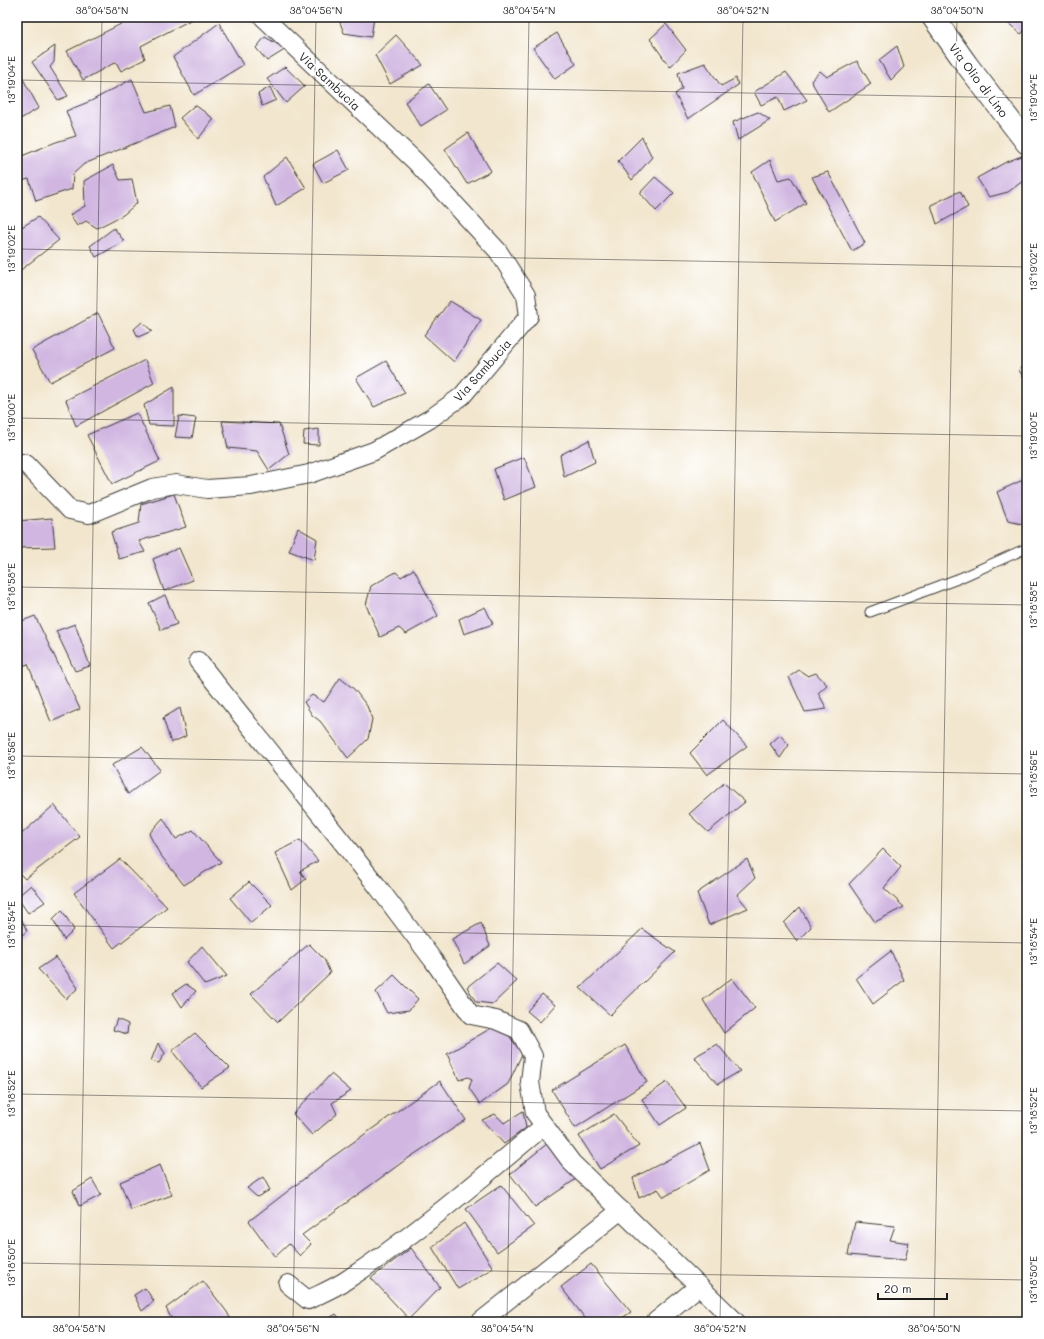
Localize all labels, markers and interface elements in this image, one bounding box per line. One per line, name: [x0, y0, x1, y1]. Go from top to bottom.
text: 38°04'58"N: [76, 3, 128, 17]
text: 38°04'56"N: [290, 3, 342, 17]
text: 38°04'54"N: [503, 3, 555, 17]
text: 38°04'52"N: [717, 3, 769, 17]
text: 38°04'50"N: [931, 3, 983, 17]
street label: Via Olio di Lino: [946, 40, 1012, 120]
street label: Via Sambucia: [296, 48, 364, 114]
text: 13°19'04"E: [4, 56, 18, 104]
text: 13°19'04"E: [1026, 74, 1040, 122]
text: 13°19'02"E: [4, 225, 18, 273]
text: 13°19'02"E: [1026, 243, 1040, 291]
street label: Via Sambucia: [450, 335, 514, 405]
text: 13°19'00"E: [4, 394, 18, 442]
text: 13°19'00"E: [1026, 412, 1040, 460]
text: 13°18'58"E: [4, 563, 18, 611]
text: 13°18'58"E: [1026, 581, 1040, 629]
text: 13°18'56"E: [4, 732, 18, 780]
text: 13°18'56"E: [1026, 750, 1040, 798]
text: 13°18'54"E: [4, 901, 18, 949]
text: 13°18'54"E: [1026, 918, 1040, 966]
text: 13°18'52"E: [4, 1070, 18, 1118]
text: 13°18'52"E: [1026, 1087, 1040, 1135]
text: 13°18'50"E: [4, 1239, 18, 1287]
text: 13°18'50"E: [1026, 1256, 1040, 1304]
scale bar: [878, 1275, 947, 1301]
text: 20 m: [884, 1280, 912, 1296]
text: 38°04'58"N: [53, 1321, 105, 1335]
text: 38°04'56"N: [267, 1321, 319, 1335]
text: 38°04'54"N: [481, 1321, 533, 1335]
text: 38°04'52"N: [694, 1321, 746, 1335]
text: 38°04'50"N: [908, 1321, 960, 1335]

